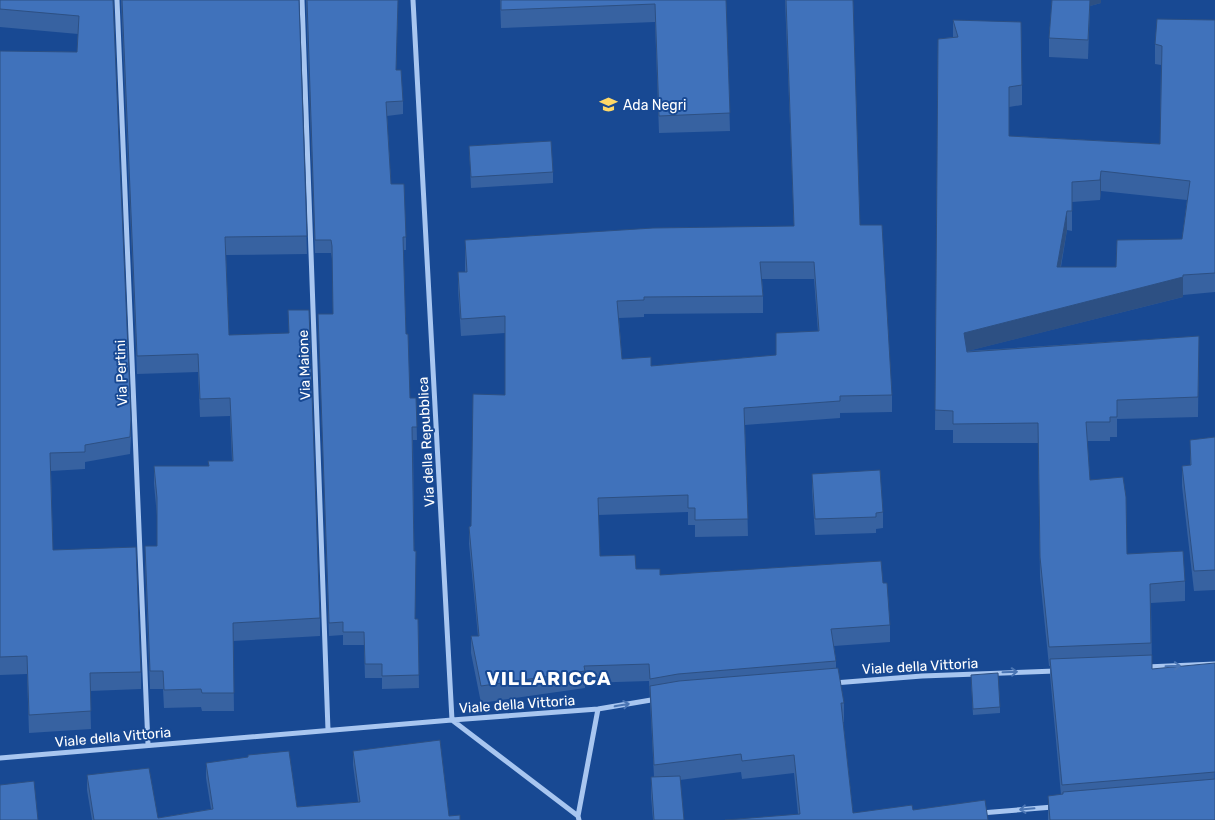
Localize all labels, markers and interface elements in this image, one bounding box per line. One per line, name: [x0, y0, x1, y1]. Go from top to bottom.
school or university icon: Ada Negri: [599, 95, 619, 115]
place label: Ada Negri: [623, 97, 686, 114]
street label: Via Maione: [295, 329, 314, 400]
street label: Via Pertini: [112, 339, 131, 406]
street label: Via della Repubblica: [415, 376, 438, 508]
street label: Viale della Vittoria: [861, 655, 979, 678]
one-way arrow: [1165, 661, 1181, 670]
district label: VILLARICCA: [486, 667, 612, 690]
one-way arrow: [1002, 668, 1018, 677]
street label: Viale della Vittoria: [458, 692, 576, 717]
one-way arrow: [614, 700, 630, 710]
street label: Viale della Vittoria: [54, 724, 172, 751]
one-way arrow: [1019, 804, 1035, 814]

